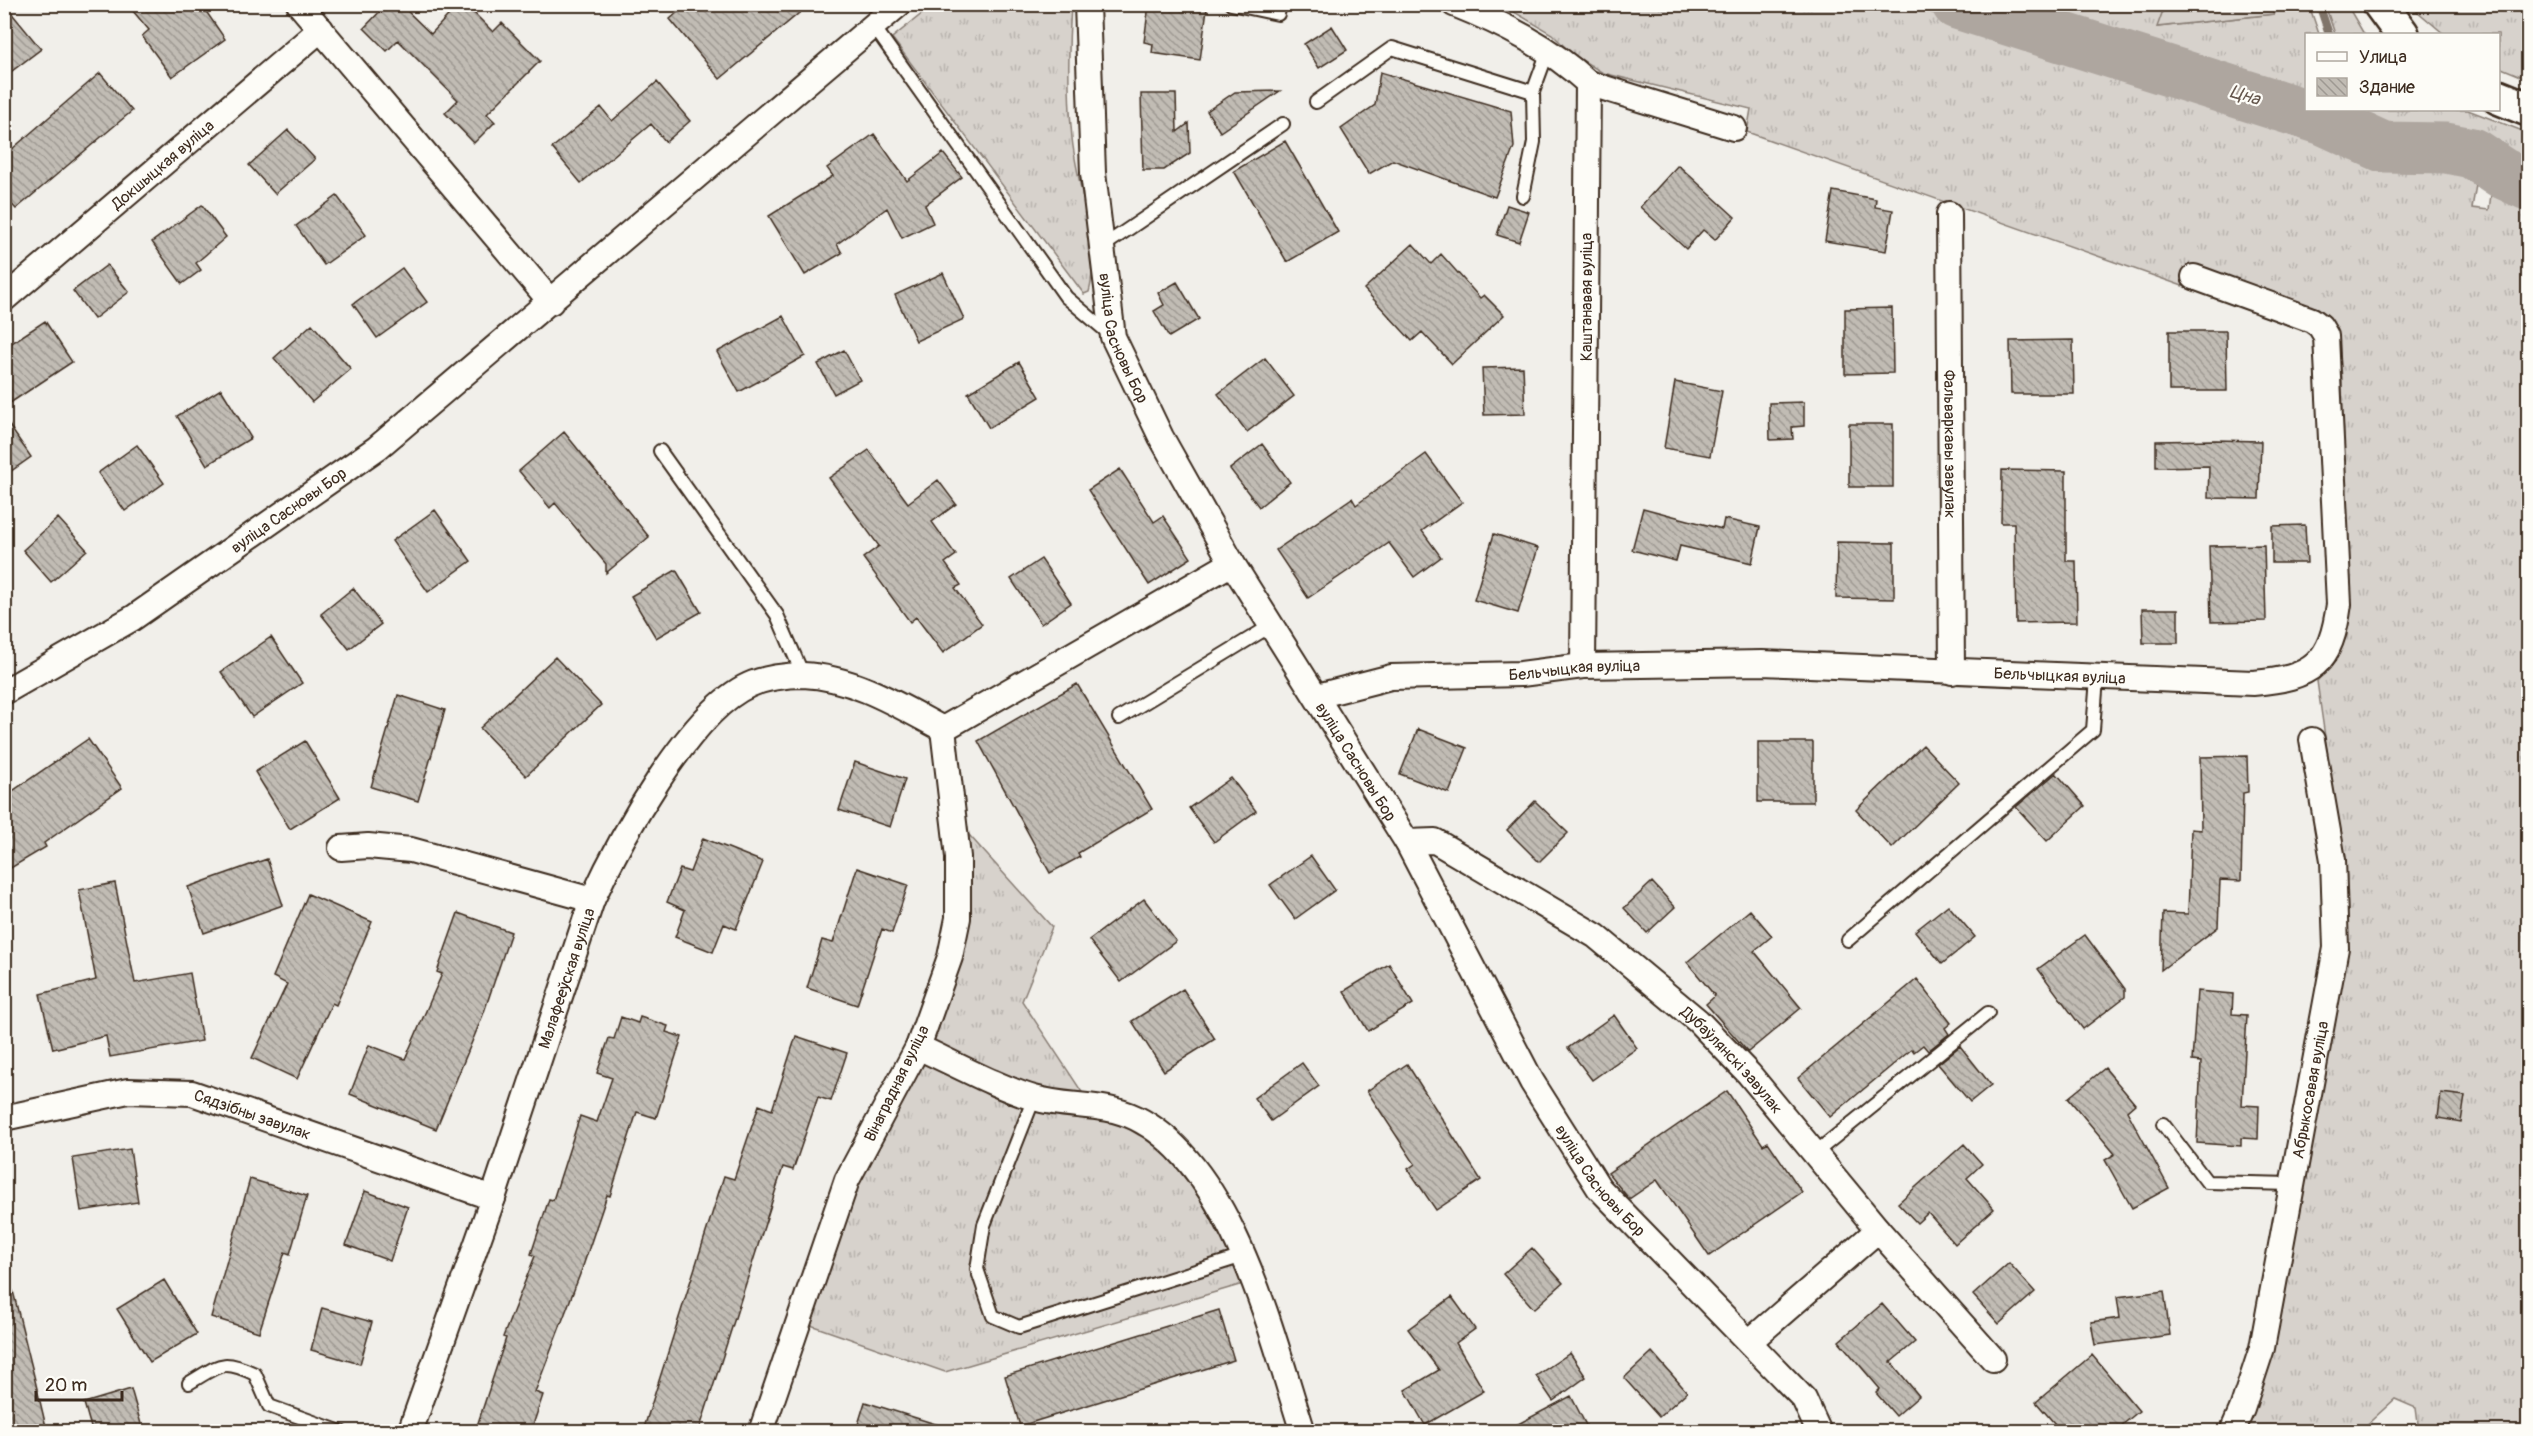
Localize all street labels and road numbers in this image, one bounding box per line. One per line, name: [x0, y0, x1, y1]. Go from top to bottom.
street label: Докшыцкая вуліца: [107, 116, 218, 215]
street label: Каштанавая вуліца: [1577, 233, 1597, 361]
street label: вуліца Сасновы Бор: [1094, 272, 1152, 407]
street label: Фальваркавы завулак: [1939, 370, 1960, 518]
street label: вуліца Сасновы Бор: [227, 463, 351, 558]
street label: Бельчыцкая вуліца: [1508, 656, 1640, 685]
street label: Бельчыцкая вуліца: [1993, 663, 2126, 689]
street label: вуліца Сасновы Бор: [1311, 699, 1400, 825]
street label: Малафееўская вуліца: [534, 905, 600, 1051]
street label: Дубаўлянскі завулак: [1676, 1001, 1787, 1118]
street label: Абрыкосавая вуліца: [2288, 1019, 2333, 1160]
street label: Вінаградная вуліца: [860, 1022, 934, 1145]
street label: Сядзібны завулак: [191, 1085, 313, 1145]
street label: вуліца Сасновы Бор: [1550, 1121, 1649, 1241]

